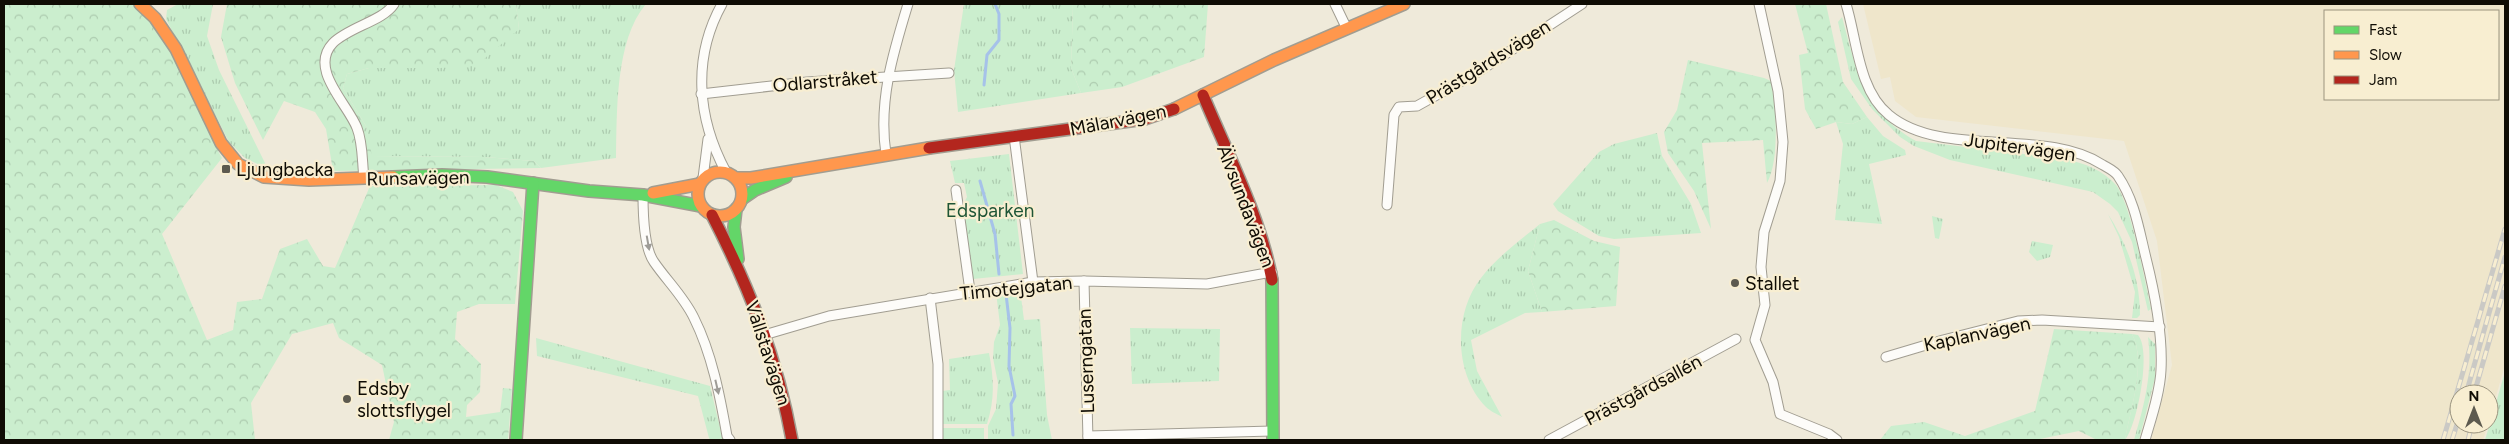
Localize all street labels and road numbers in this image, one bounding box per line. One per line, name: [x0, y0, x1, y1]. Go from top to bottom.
street label: Prästgårdsvägen: [1422, 15, 1554, 109]
street label: Odlarstråket: [772, 65, 878, 97]
street label: Mälarvägen: [1068, 99, 1168, 141]
street label: Jupitervägen: [1963, 128, 2077, 166]
street label: Älvsundavägen: [1212, 142, 1280, 270]
street label: Runsavägen: [366, 166, 470, 190]
street label: Timotejgatan: [959, 271, 1073, 305]
street label: Vällstavägen: [740, 298, 796, 408]
street label: Luserngatan: [1073, 308, 1099, 414]
street label: Kaplanvägen: [1922, 311, 2032, 357]
street label: Prästgårdsallén: [1581, 349, 1705, 431]

